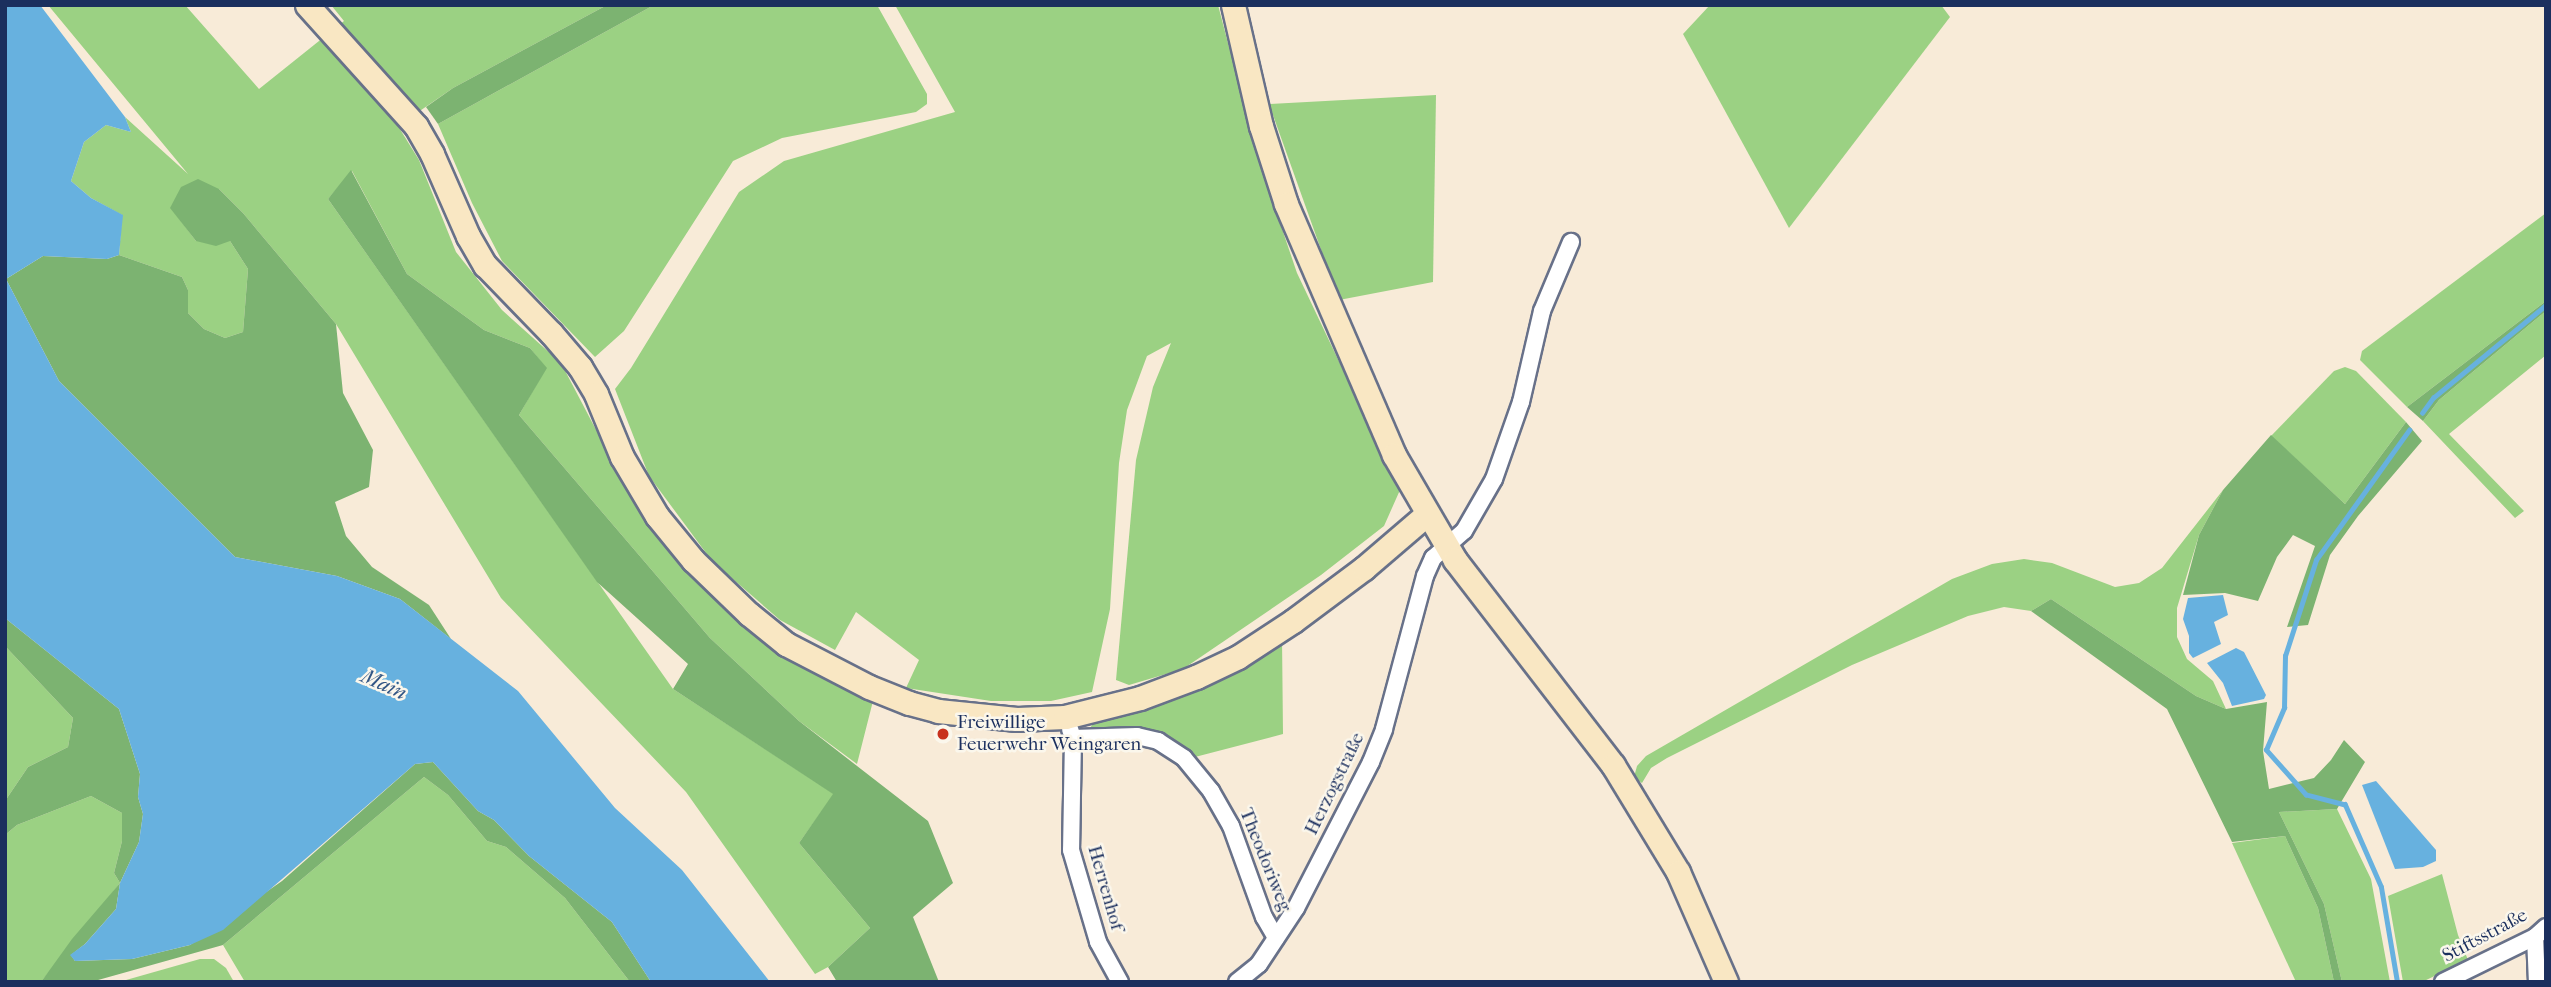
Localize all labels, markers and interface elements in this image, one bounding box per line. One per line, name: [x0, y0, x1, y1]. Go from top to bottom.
water label: Main: [357, 663, 411, 705]
place label: Freiwillige Feuerwehr Weingaren: [957, 712, 1141, 756]
marker: Freiwillige Feuerwehr Weingaren: [935, 726, 951, 742]
street label: Herzogstraße: [1300, 729, 1370, 839]
street label: Theodoriweg: [1234, 805, 1296, 915]
street label: Herrenhof: [1082, 843, 1128, 933]
street label: Stiftsstraße: [2439, 904, 2531, 968]

